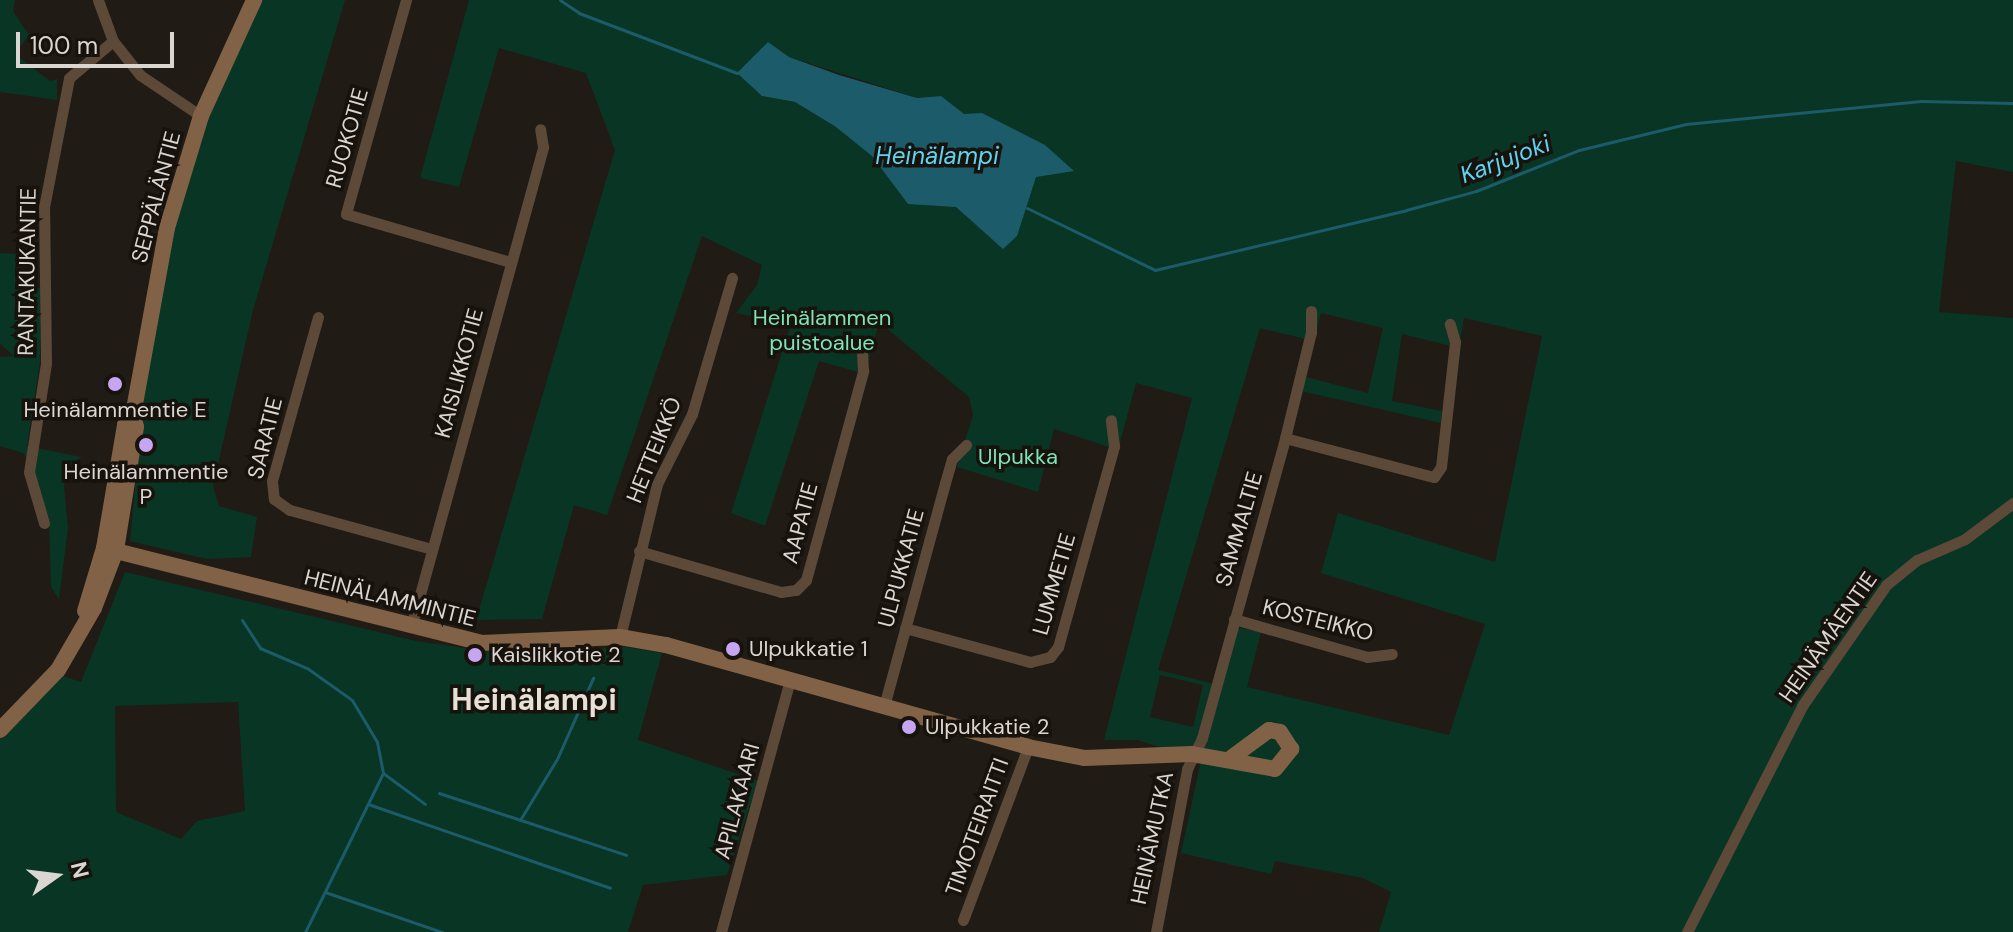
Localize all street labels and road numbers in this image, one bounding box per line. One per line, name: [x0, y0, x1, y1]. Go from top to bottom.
street label: RUOKOTIE: [320, 85, 374, 191]
street label: SEPPÄLÄNTIE: [126, 129, 186, 265]
street label: RANTAKUKANTIE: [12, 188, 42, 356]
street label: KAISLIKKOTIE: [429, 305, 489, 441]
street label: HETTEIKKÖ: [621, 393, 687, 507]
street label: SARATIE: [242, 394, 288, 482]
street label: SAMMALTIE: [1210, 469, 1268, 589]
street label: AAPATIE: [777, 480, 823, 566]
street label: ULPUKKATIE: [873, 506, 929, 630]
street label: LUMMETIE: [1027, 530, 1081, 638]
street label: HEINÄLAMMINTIE: [301, 564, 479, 632]
street label: HEINÄMÄENTIE: [1773, 567, 1883, 707]
street label: KOSTEIKKO: [1260, 594, 1376, 646]
street label: APILAKAARI: [709, 740, 765, 862]
street label: TIMOTEIRAITTI: [940, 754, 1014, 900]
street label: HEINÄMUTKA: [1125, 769, 1179, 907]

